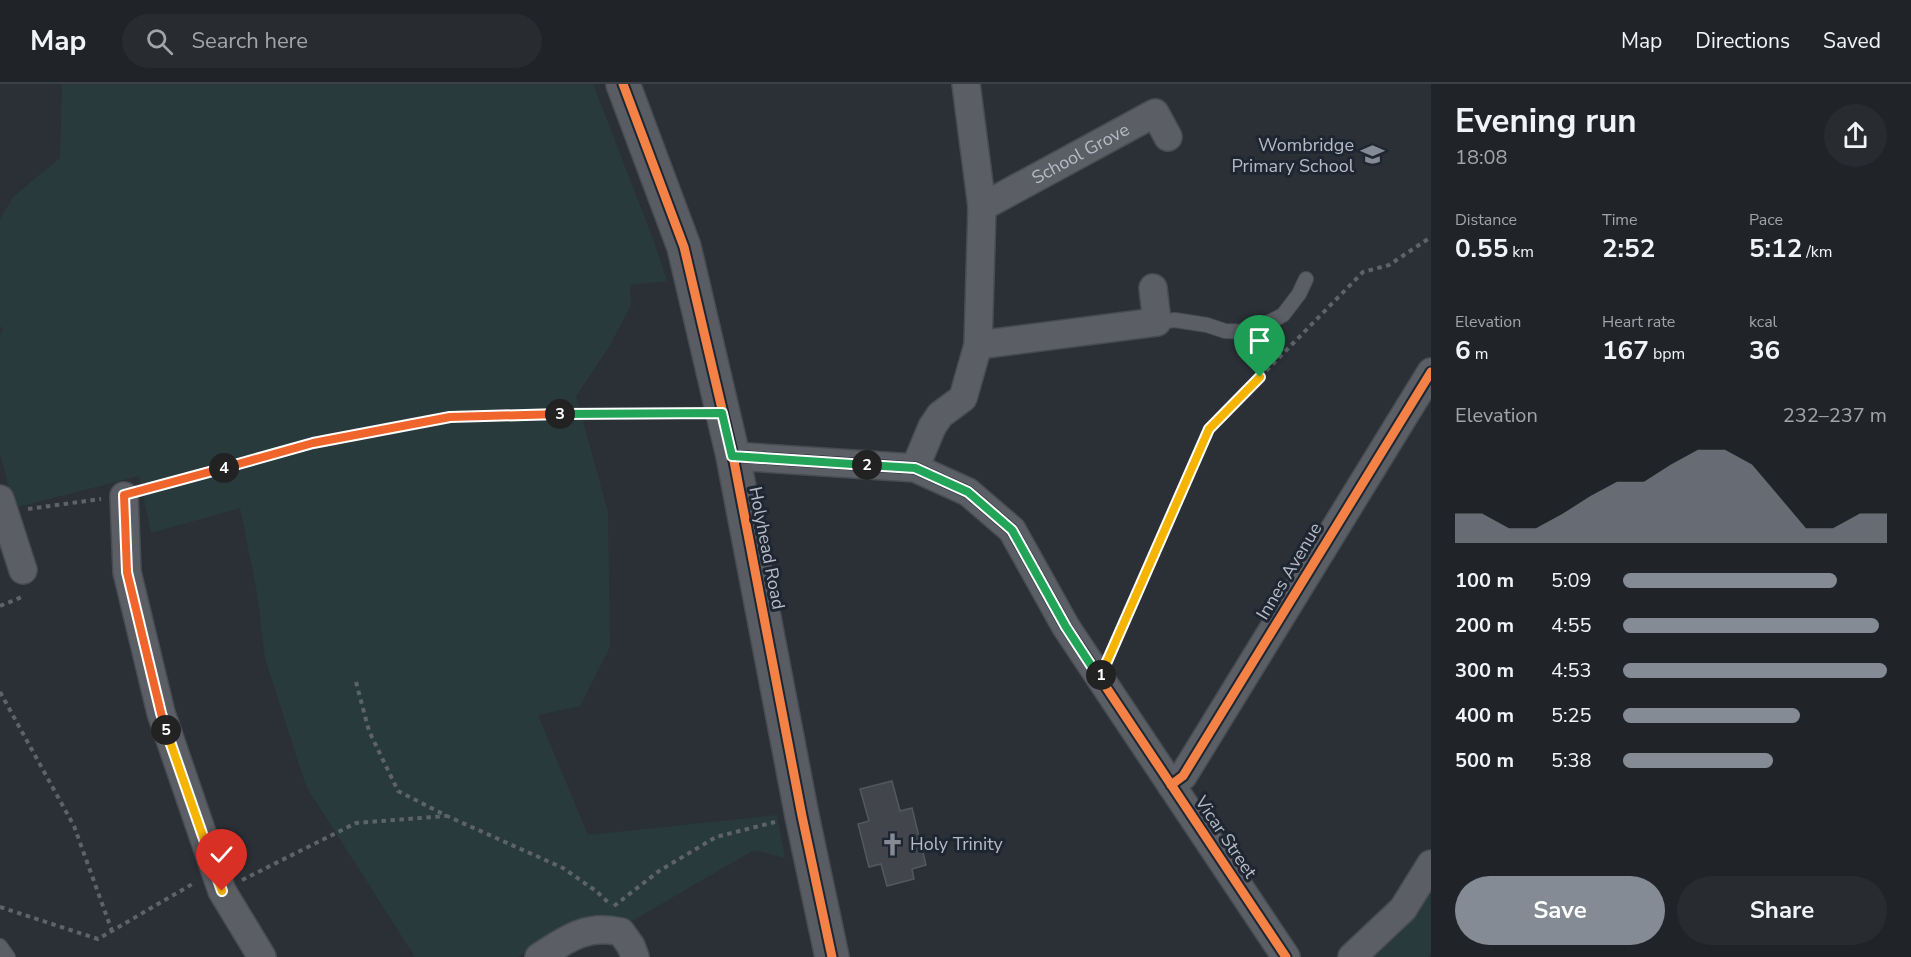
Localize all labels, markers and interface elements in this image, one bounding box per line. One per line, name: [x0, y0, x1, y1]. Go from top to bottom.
search box: [122, 14, 542, 68]
text: Map: [30, 22, 86, 60]
icon: search: [143, 25, 176, 58]
text: Search here: [191, 26, 308, 56]
text: Map: [1621, 27, 1662, 55]
text: Directions: [1695, 27, 1790, 55]
text: Saved: [1823, 27, 1881, 55]
text: Evening run: [1455, 99, 1637, 144]
button: share: [1824, 104, 1887, 167]
street label: School Grove: [1027, 117, 1133, 190]
place label: Wombridge Primary School: [1231, 133, 1355, 178]
school or university icon: Wombridge Primary School: [1359, 142, 1385, 168]
text: 18:08: [1455, 144, 1508, 171]
text: Distance: [1455, 209, 1517, 231]
text: Time: [1602, 209, 1638, 231]
text: Pace: [1749, 209, 1783, 231]
text: 0.55: [1455, 231, 1508, 266]
text: 2:52: [1602, 231, 1655, 266]
text: 5:12: [1749, 231, 1802, 266]
text: km: [1508, 241, 1534, 263]
text: /km: [1802, 241, 1833, 263]
text: Elevation: [1455, 311, 1521, 333]
text: Heart rate: [1602, 311, 1675, 333]
text: kcal: [1749, 311, 1777, 333]
pin: [1234, 315, 1285, 377]
icon: arrive: [1243, 324, 1276, 357]
text: 6: [1455, 333, 1471, 368]
text: 167: [1602, 333, 1649, 368]
text: 36: [1749, 333, 1780, 368]
text: m: [1471, 343, 1488, 365]
text: bpm: [1649, 343, 1685, 365]
pin: 3: [545, 399, 575, 429]
text: Elevation: [1455, 402, 1538, 429]
text: 232–237 m: [1783, 402, 1887, 429]
text: 3: [555, 403, 565, 425]
pin: 2: [852, 450, 882, 480]
pin: 4: [209, 453, 239, 483]
text: 2: [862, 454, 872, 476]
text: 4: [219, 457, 229, 479]
street label: Holyhead Road: [743, 485, 791, 611]
street label: Innes Avenue: [1251, 518, 1327, 624]
text: 100 m: [1455, 567, 1514, 594]
text: 5:09: [1551, 567, 1592, 594]
text: 200 m: [1455, 612, 1514, 639]
text: 4:55: [1551, 612, 1592, 639]
text: 300 m: [1455, 657, 1514, 684]
text: 4:53: [1551, 657, 1592, 684]
pin: 1: [1086, 660, 1116, 690]
text: 1: [1096, 664, 1106, 686]
text: 400 m: [1455, 702, 1514, 729]
text: 5:25: [1551, 702, 1592, 729]
pin: 5: [151, 715, 181, 745]
text: 5: [161, 719, 171, 741]
text: 500 m: [1455, 747, 1514, 774]
text: 5:38: [1551, 747, 1592, 774]
street label: Vicar Street: [1189, 790, 1263, 883]
pin: [196, 829, 247, 891]
church icon: Holy Trinity: [879, 831, 905, 857]
place label: Holy Trinity: [910, 832, 1004, 856]
icon: check: [205, 838, 238, 871]
button: Save: [1455, 876, 1665, 945]
button: Share: [1677, 876, 1887, 945]

